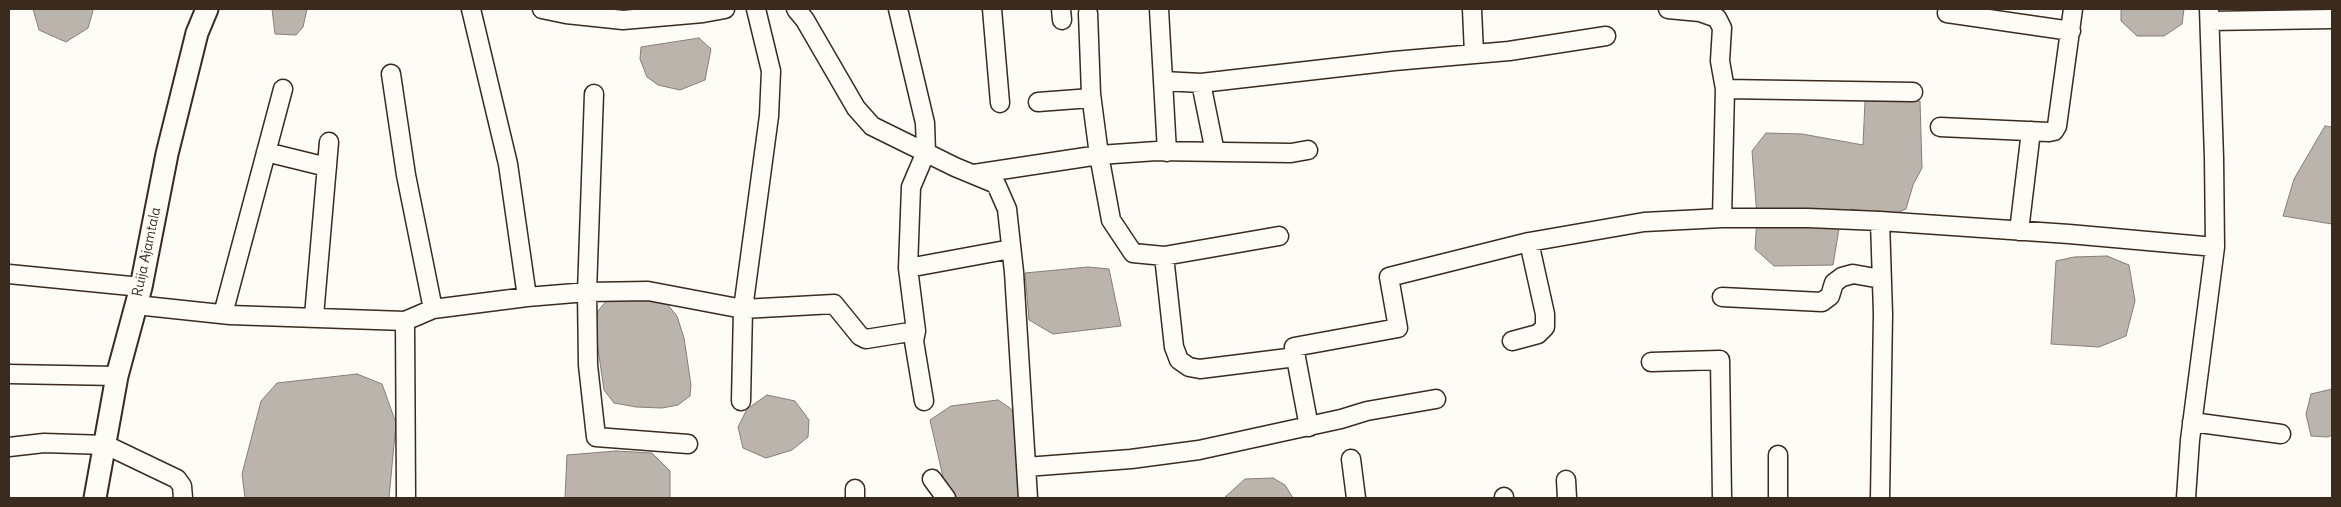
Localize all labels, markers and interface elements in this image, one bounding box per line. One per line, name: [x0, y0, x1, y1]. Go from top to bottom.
street label: Ruija Ajamtala: [129, 206, 165, 298]

